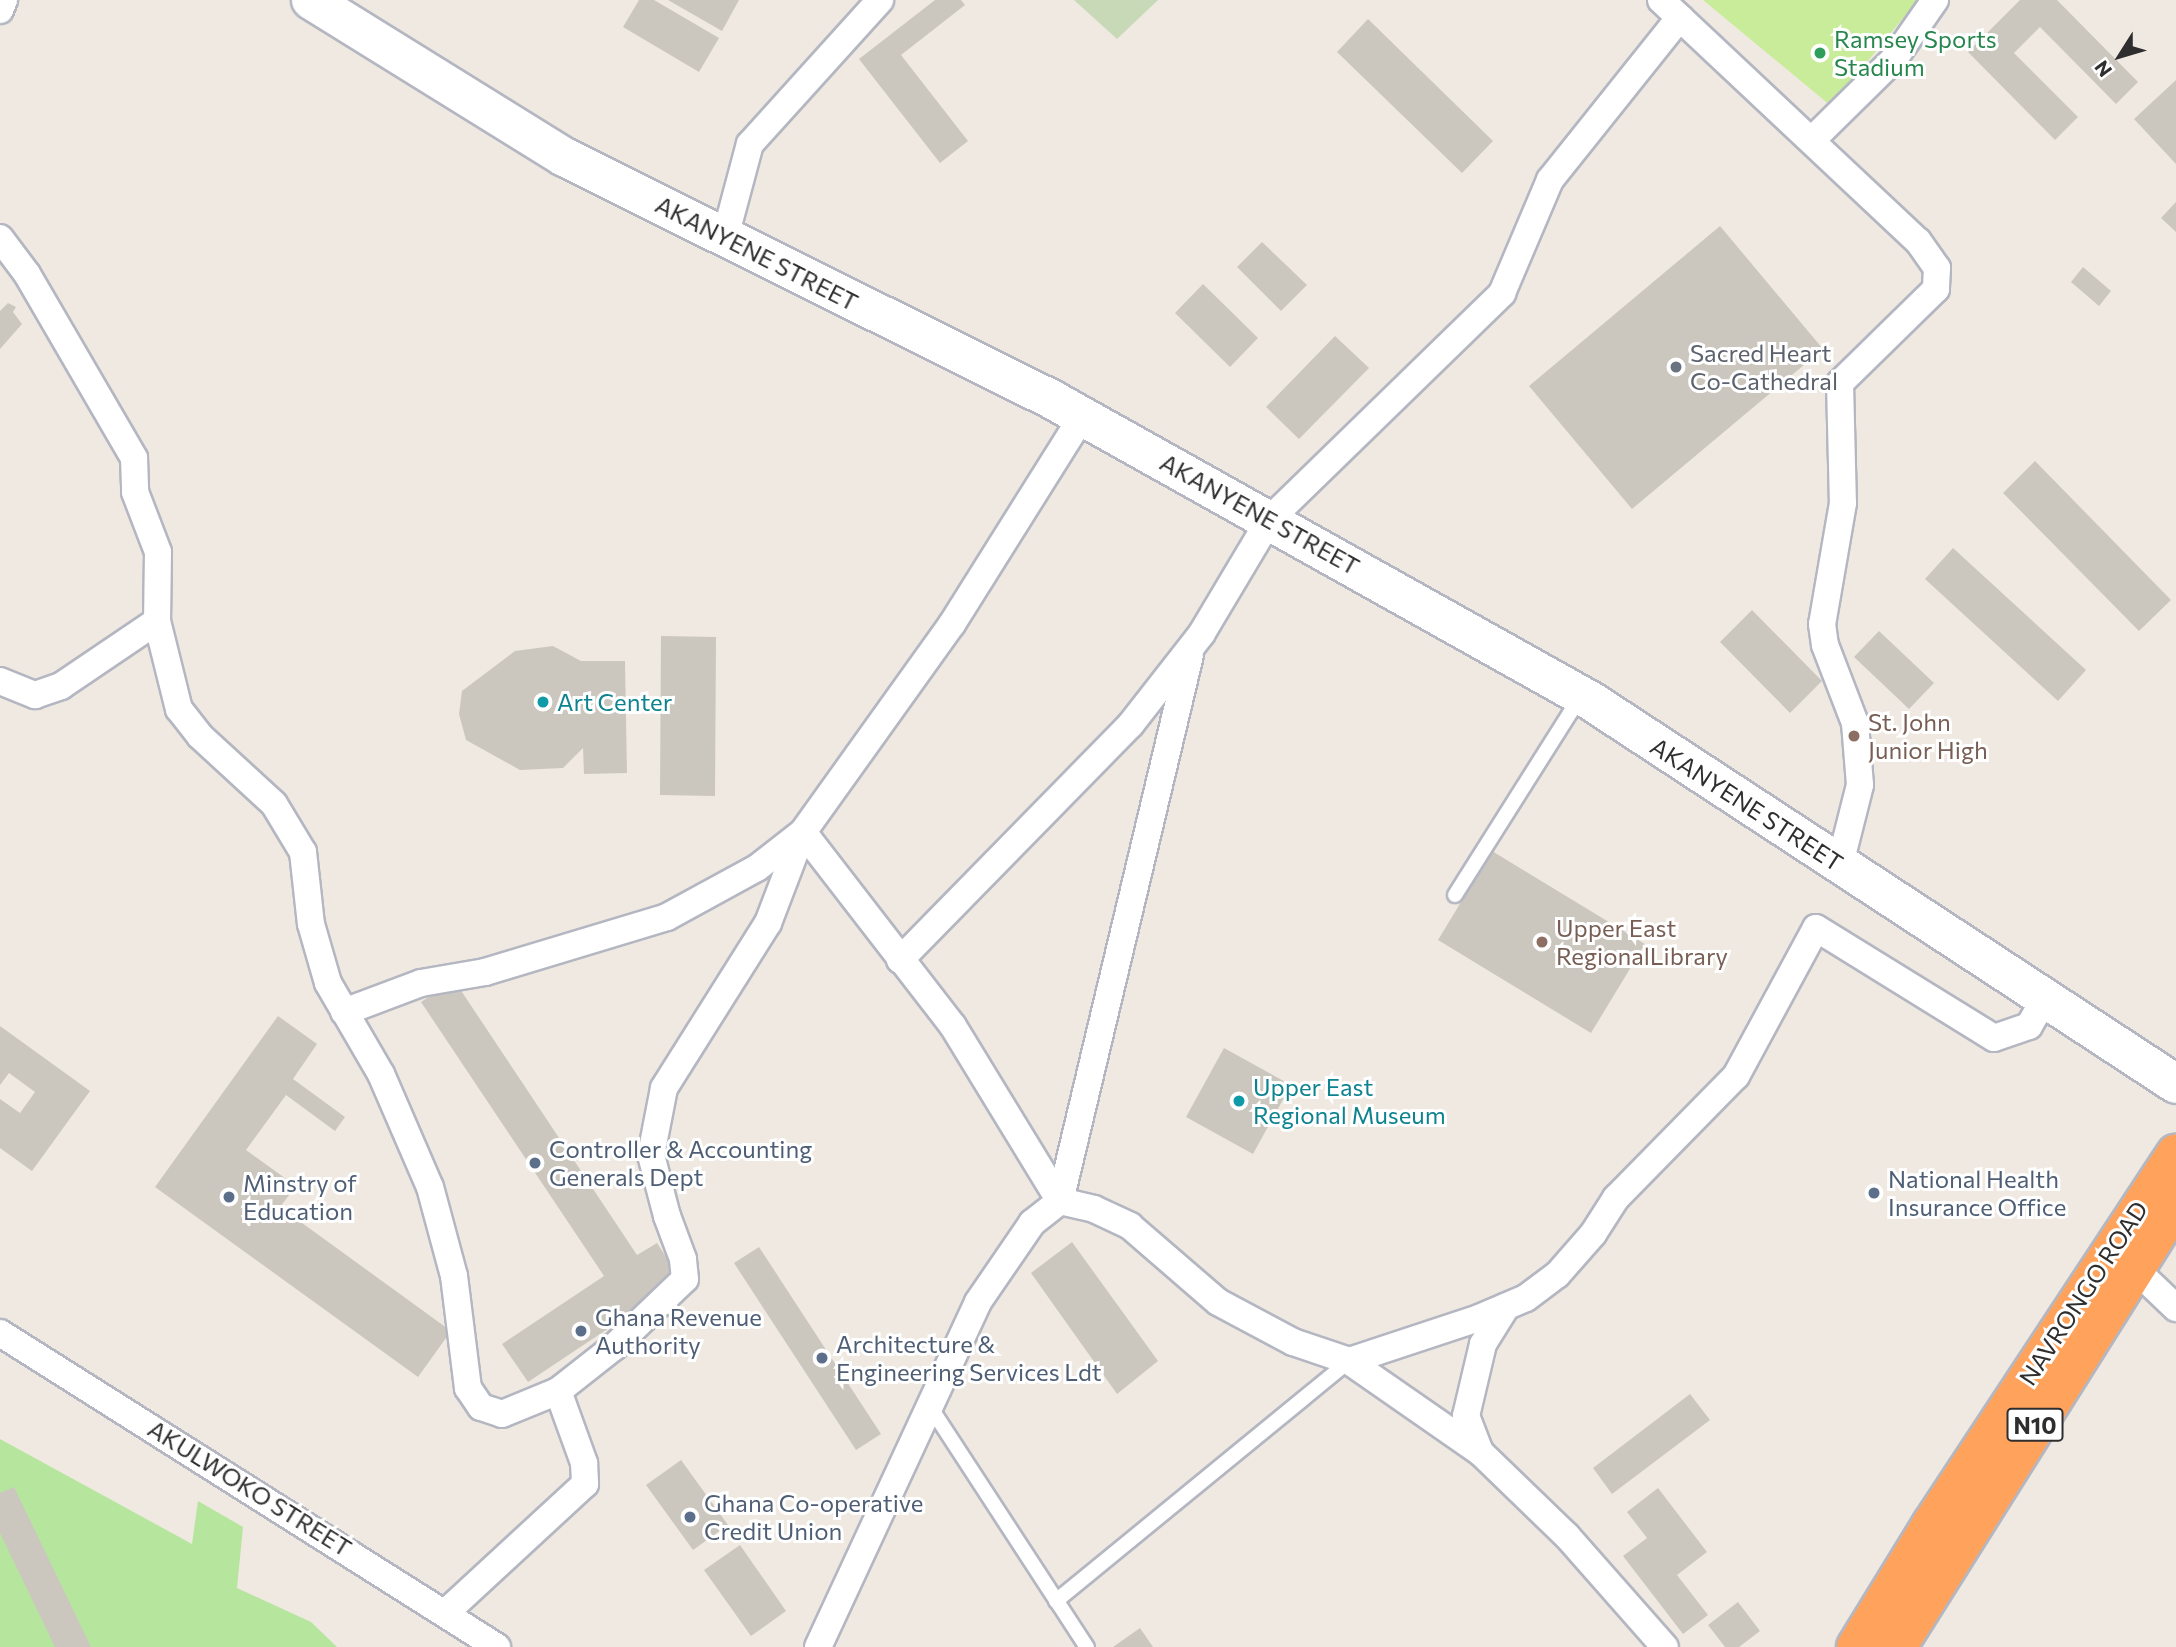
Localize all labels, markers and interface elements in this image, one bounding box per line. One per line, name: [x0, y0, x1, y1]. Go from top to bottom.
north arrow: [2085, 21, 2155, 91]
place label: Ramsey Sports Stadium: [1834, 25, 1997, 81]
marker: Ramsey Sports Stadium: [1812, 45, 1828, 61]
text: N: [2089, 56, 2116, 82]
street label: AKANYENE STREET: [651, 189, 863, 317]
place label: Sacred Heart Co-Cathedral: [1690, 339, 1838, 395]
marker: Sacred Heart Co-Cathedral: [1668, 359, 1684, 375]
street label: AKANYENE STREET: [1155, 447, 1365, 581]
place label: Art Center: [557, 688, 672, 716]
marker: Art Center: [535, 694, 551, 710]
place label: St. John Junior High: [1868, 708, 1988, 764]
marker: St. John Junior High: [1846, 728, 1862, 744]
street label: AKANYENE STREET: [1646, 731, 1848, 877]
place label: Upper East RegionalLibrary: [1556, 914, 1728, 970]
marker: Upper East RegionalLibrary: [1534, 934, 1550, 950]
place label: Upper East Regional Museum: [1253, 1073, 1446, 1129]
marker: Upper East Regional Museum: [1231, 1093, 1247, 1109]
place label: Controller & Accounting Generals Dept: [549, 1135, 812, 1191]
marker: Controller & Accounting Generals Dept: [527, 1155, 543, 1171]
place label: National Health Insurance Office: [1888, 1165, 2066, 1221]
place label: Minstry of Education: [243, 1169, 357, 1225]
marker: National Health Insurance Office: [1866, 1185, 1882, 1201]
marker: Minstry of Education: [221, 1189, 237, 1205]
street label: NAVRONGO ROAD: [2013, 1196, 2153, 1390]
place label: Ghana Revenue Authority: [595, 1303, 762, 1359]
marker: Ghana Revenue Authority: [573, 1323, 589, 1339]
place label: Architecture & Engineering Services Ldt: [836, 1330, 1102, 1386]
marker: Architecture & Engineering Services Ldt: [814, 1350, 830, 1366]
road number: N10: [2005, 1406, 2065, 1444]
street label: AKULWOKO STREET: [143, 1414, 357, 1562]
place label: Ghana Co-operative Credit Union: [704, 1489, 923, 1545]
marker: Ghana Co-operative Credit Union: [682, 1509, 698, 1525]

